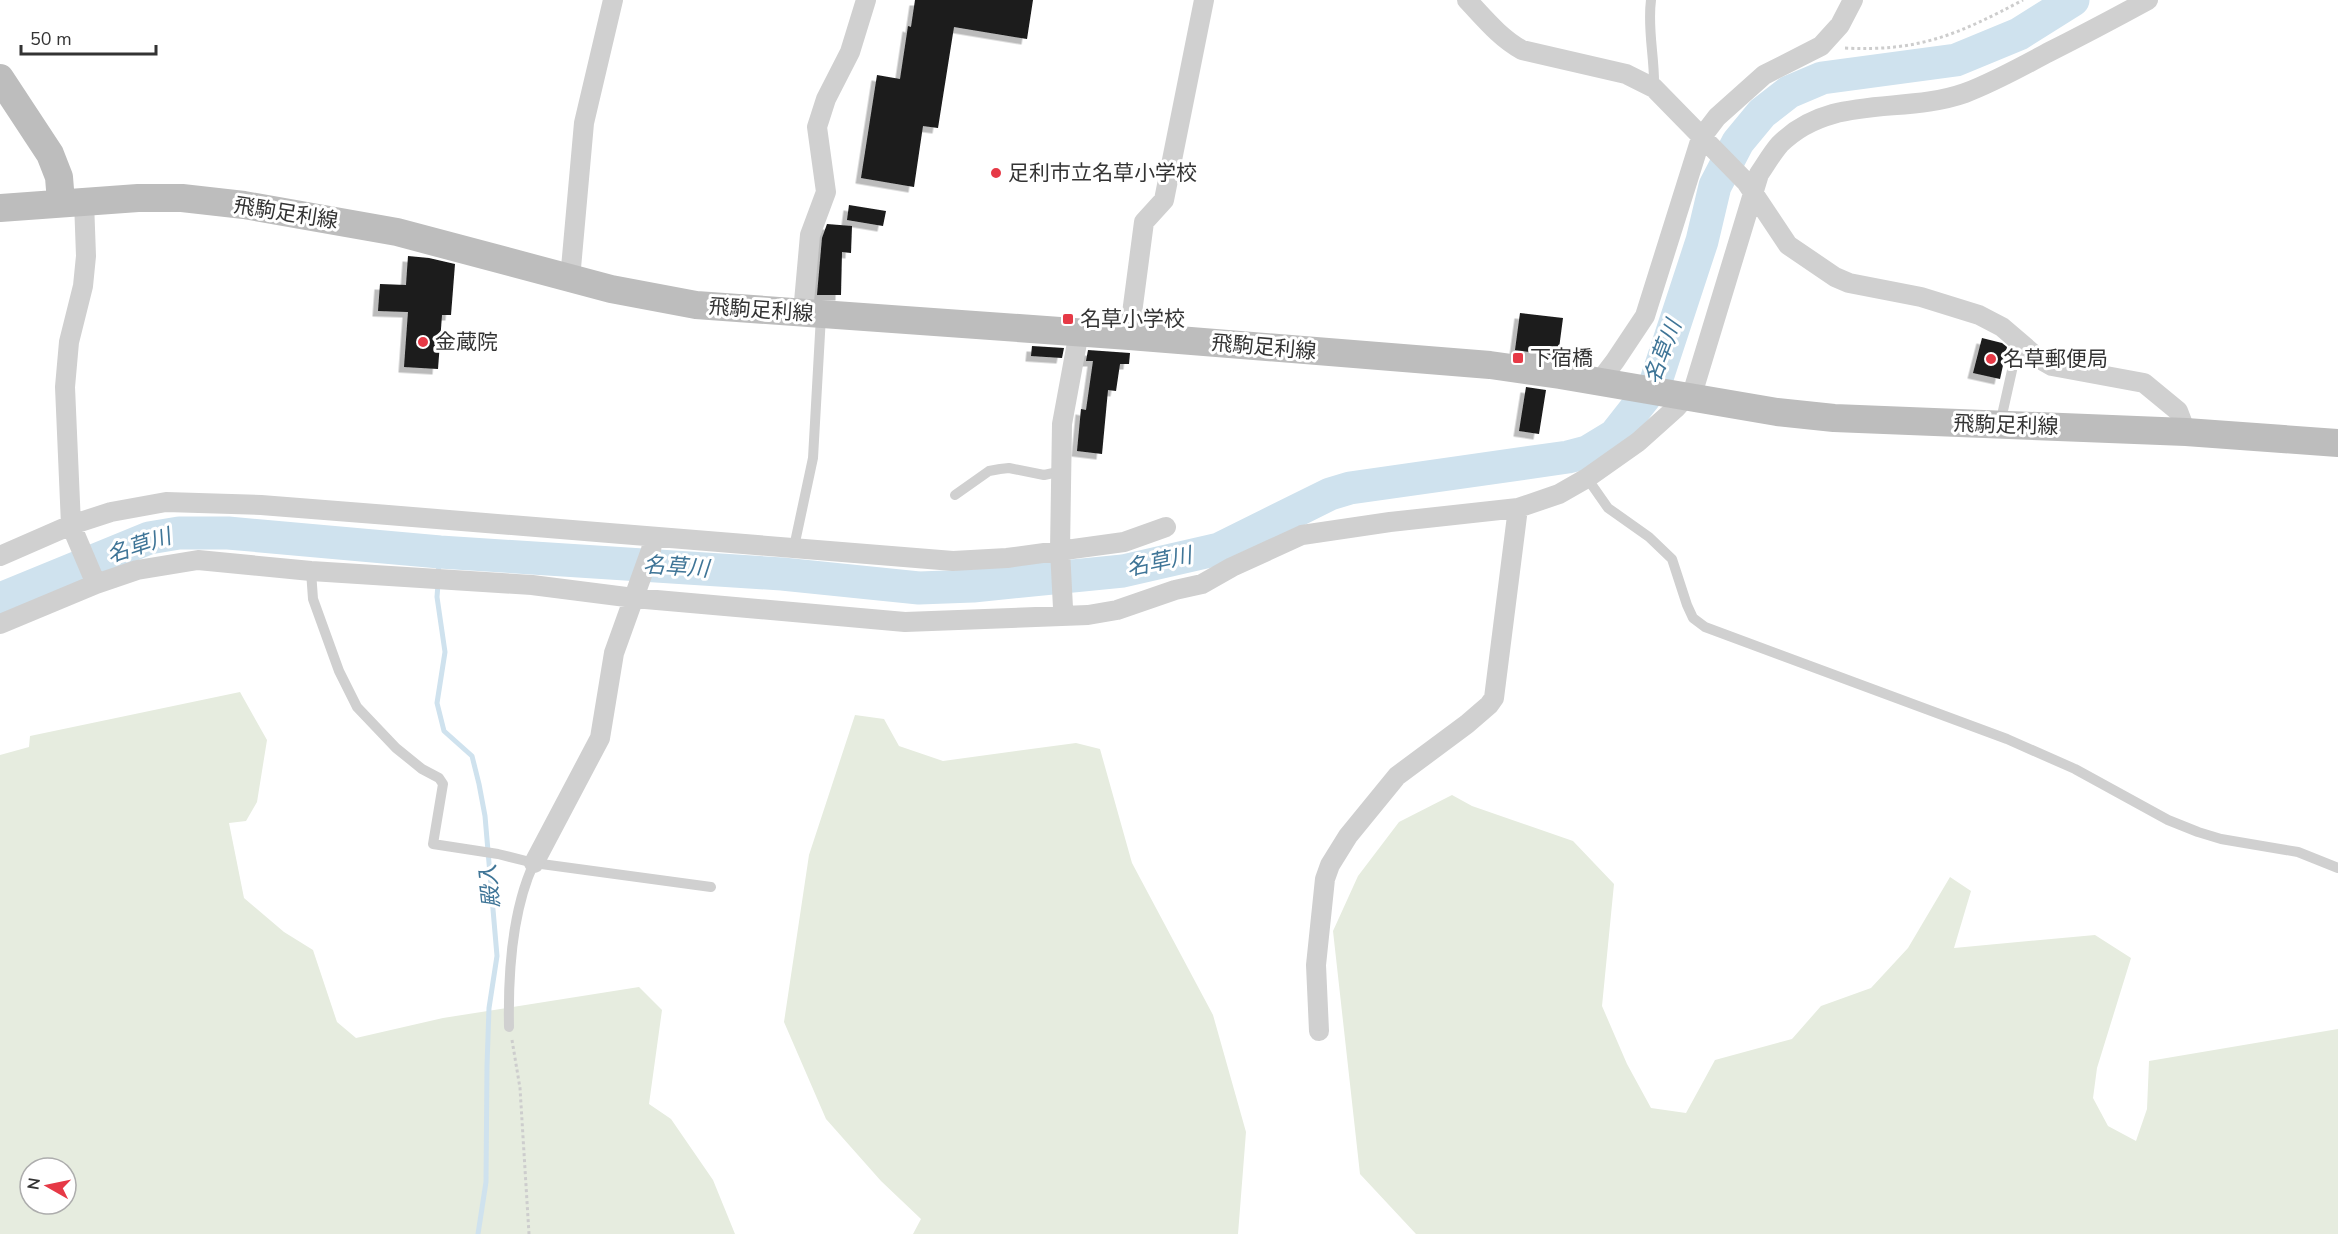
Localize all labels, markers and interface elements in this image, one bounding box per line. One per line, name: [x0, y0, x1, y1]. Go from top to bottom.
scale bar: [21, 18, 156, 56]
text: 50 m: [30, 27, 72, 51]
place label: 足利市立名草小学校: [1008, 159, 1197, 187]
marker: 足利市立名草小学校: [989, 166, 1003, 180]
street label: 飛駒足利線: [232, 191, 340, 235]
street label: 飛駒足利線: [708, 292, 814, 328]
place label: 名草小学校: [1080, 305, 1185, 333]
marker: 名草小学校: [1061, 312, 1075, 326]
water label: 名草川: [1637, 314, 1690, 388]
place label: 金蔵院: [435, 328, 498, 356]
street label: 飛駒足利線: [1210, 328, 1318, 366]
marker: 金蔵院: [416, 335, 430, 349]
place label: 下宿橋: [1530, 344, 1593, 372]
place label: 名草郵便局: [2003, 345, 2108, 373]
marker: 下宿橋: [1511, 351, 1525, 365]
marker: 名草郵便局: [1984, 352, 1998, 366]
street label: 飛駒足利線: [1953, 409, 2059, 441]
water label: 名草川: [103, 521, 177, 570]
water label: 名草川: [1124, 540, 1196, 584]
water label: 名草川: [642, 550, 712, 584]
water label: 殿入: [473, 863, 507, 909]
north arrow: [18, 1156, 78, 1216]
text: N: [22, 1176, 46, 1191]

